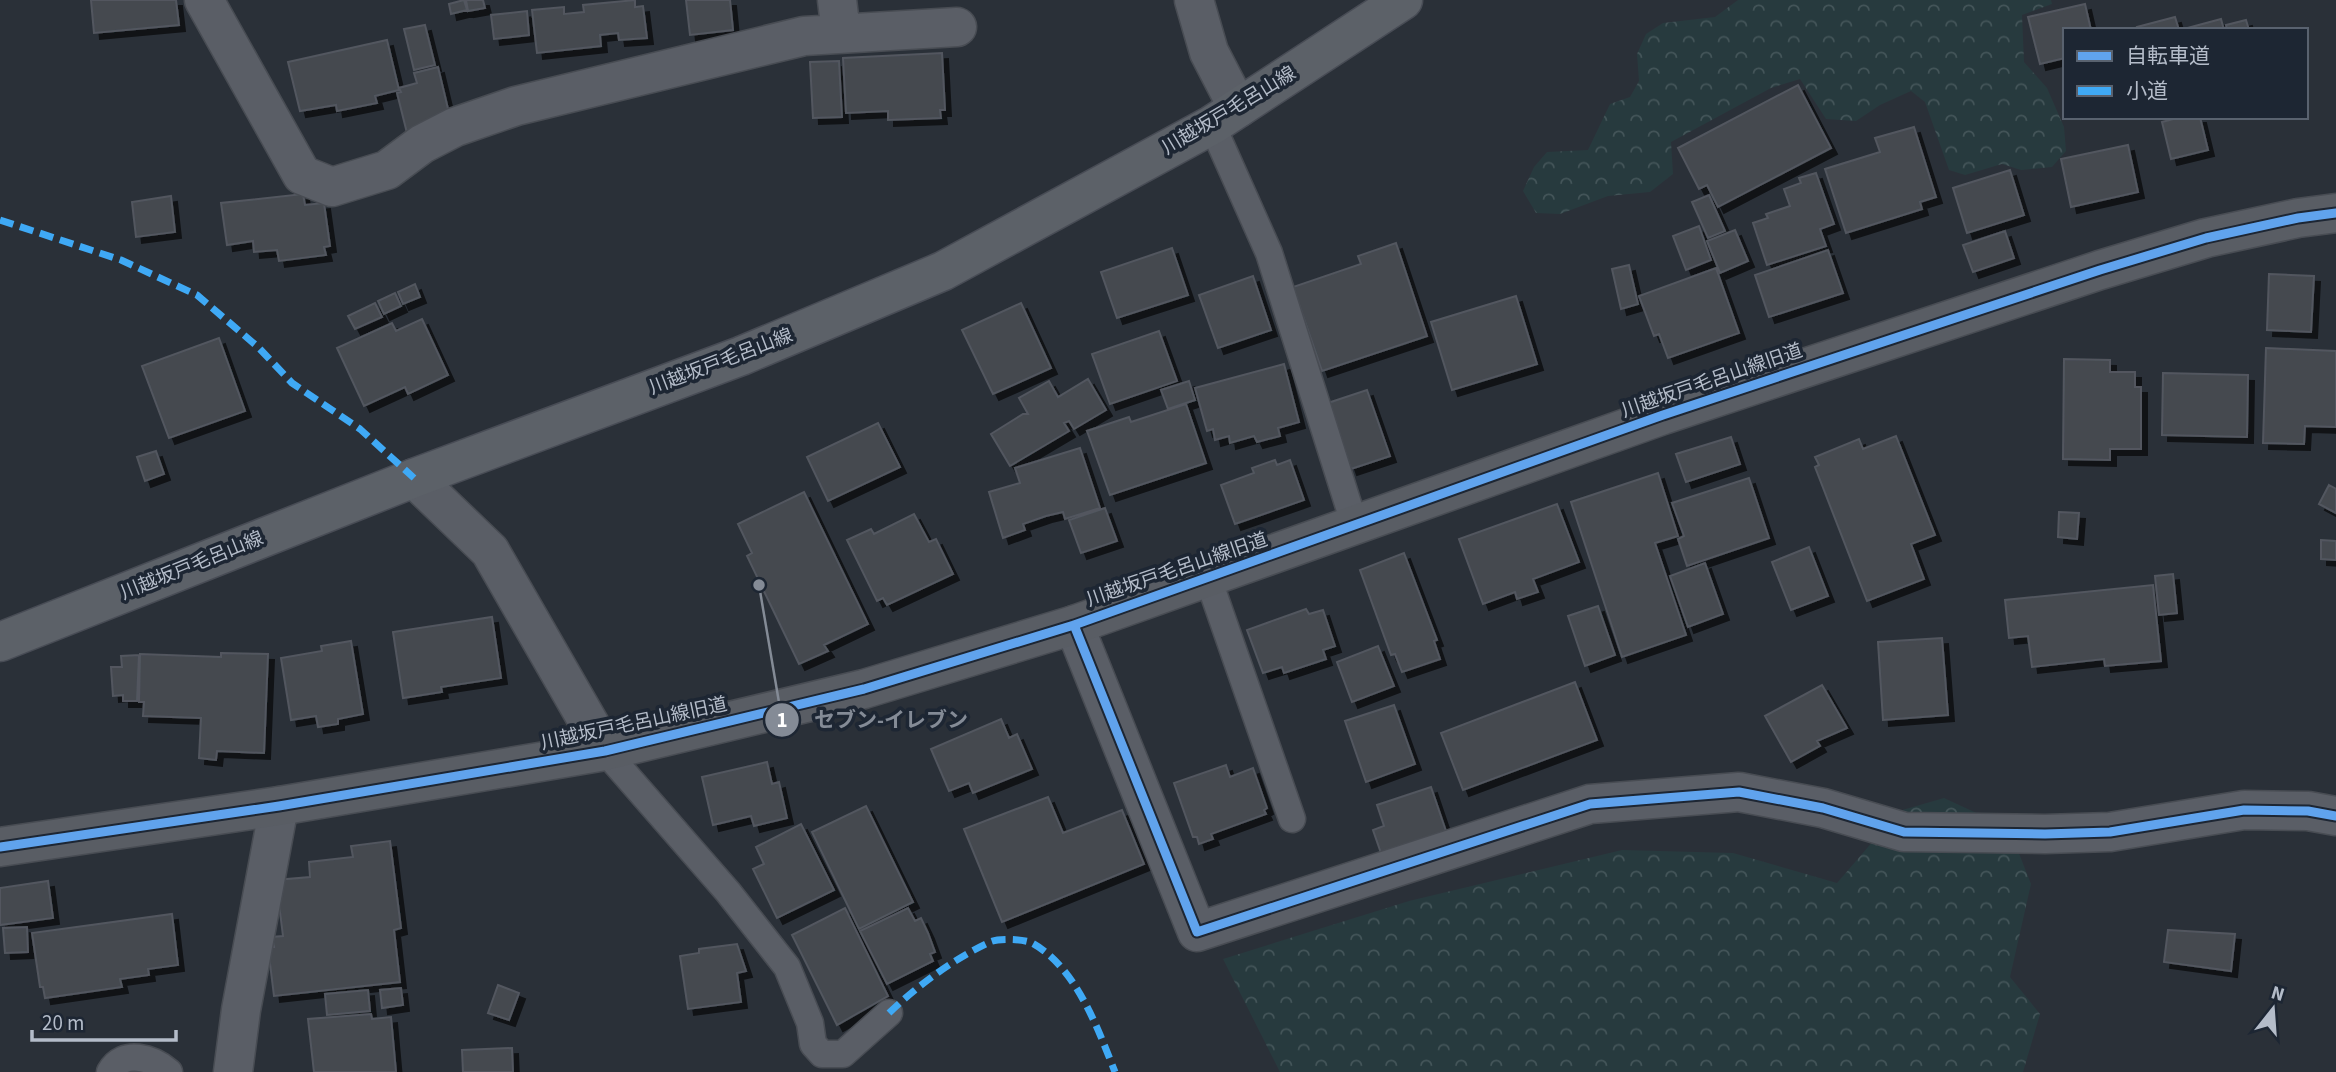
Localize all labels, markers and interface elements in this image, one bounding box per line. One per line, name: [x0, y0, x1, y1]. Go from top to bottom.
legend: [2063, 28, 2308, 119]
text: 自転車道: [2126, 41, 2210, 71]
street label: 川越坂戸毛呂山線: [1157, 60, 1301, 162]
text: 小道: [2126, 76, 2168, 106]
street label: 川越坂戸毛呂山線: [645, 322, 797, 402]
street label: 川越坂戸毛呂山線旧道: [1618, 337, 1806, 425]
street label: 川越坂戸毛呂山線: [116, 525, 268, 607]
street label: 川越坂戸毛呂山線旧道: [1083, 526, 1271, 614]
street label: 川越坂戸毛呂山線旧道: [538, 691, 730, 757]
callout: セブン-イレブン: [765, 699, 982, 741]
text: 1: [776, 705, 788, 735]
text: セブン-イレブン: [814, 705, 968, 735]
north arrow: [2238, 974, 2308, 1044]
text: N: [2268, 979, 2288, 1009]
scale bar: [32, 998, 175, 1042]
text: 20 m: [42, 1008, 84, 1038]

